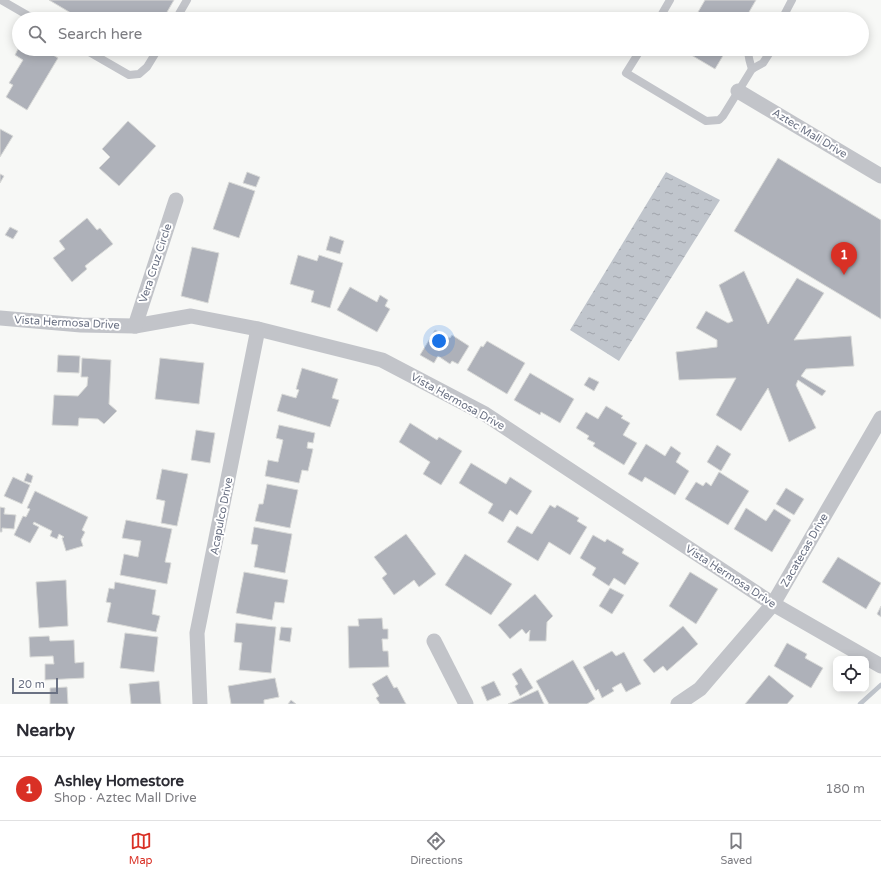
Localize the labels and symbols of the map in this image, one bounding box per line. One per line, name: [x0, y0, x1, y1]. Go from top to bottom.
street label: Aztec Mall Drive: [770, 106, 850, 161]
street label: Vera Cruz Circle: [137, 222, 174, 304]
pin: 1: [831, 242, 857, 275]
street label: Vista Hermosa Drive: [14, 313, 120, 332]
your location: [429, 331, 449, 351]
street label: Vista Hermosa Drive: [408, 370, 507, 433]
street label: Acapulco Drive: [208, 476, 235, 556]
street label: Zacatecas Drive: [778, 511, 831, 589]
street label: Vista Hermosa Drive: [683, 542, 779, 611]
scale bar: [12, 676, 58, 695]

